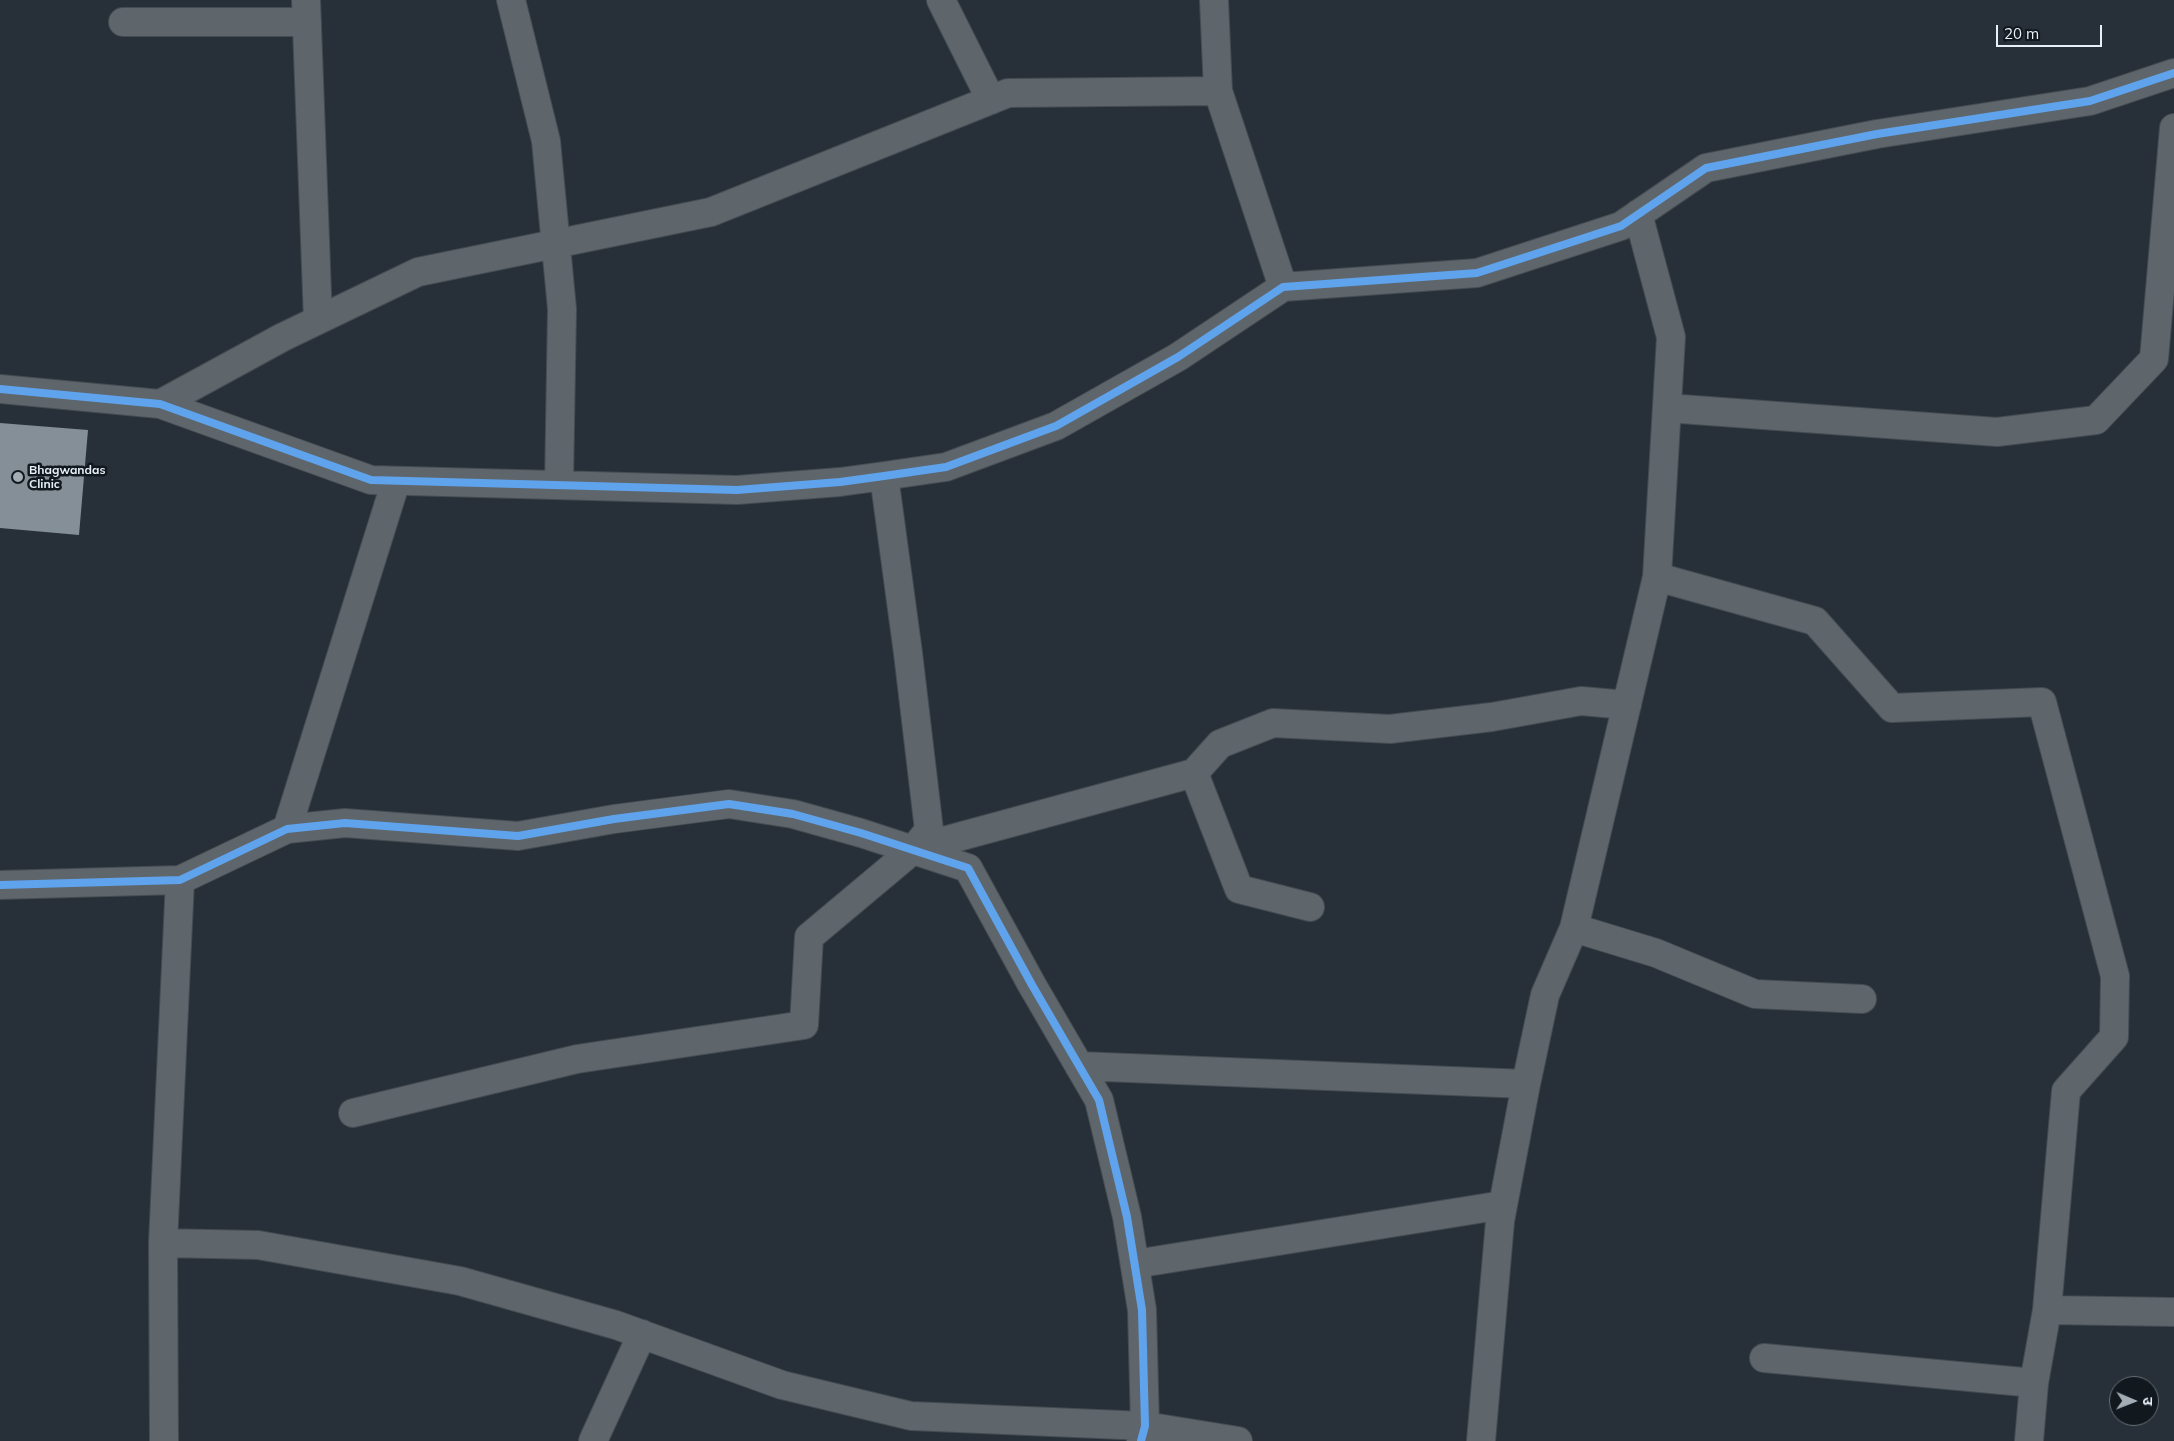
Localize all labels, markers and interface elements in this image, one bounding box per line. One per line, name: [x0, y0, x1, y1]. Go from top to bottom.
scale bar: [1999, 15, 2105, 47]
text: 20 m: [2004, 24, 2039, 43]
place label: Bhagwandas Clinic: [29, 463, 105, 491]
marker: Bhagwandas Clinic: [11, 470, 25, 484]
north arrow: [2109, 1376, 2159, 1426]
text: उ: [2139, 1397, 2157, 1405]

